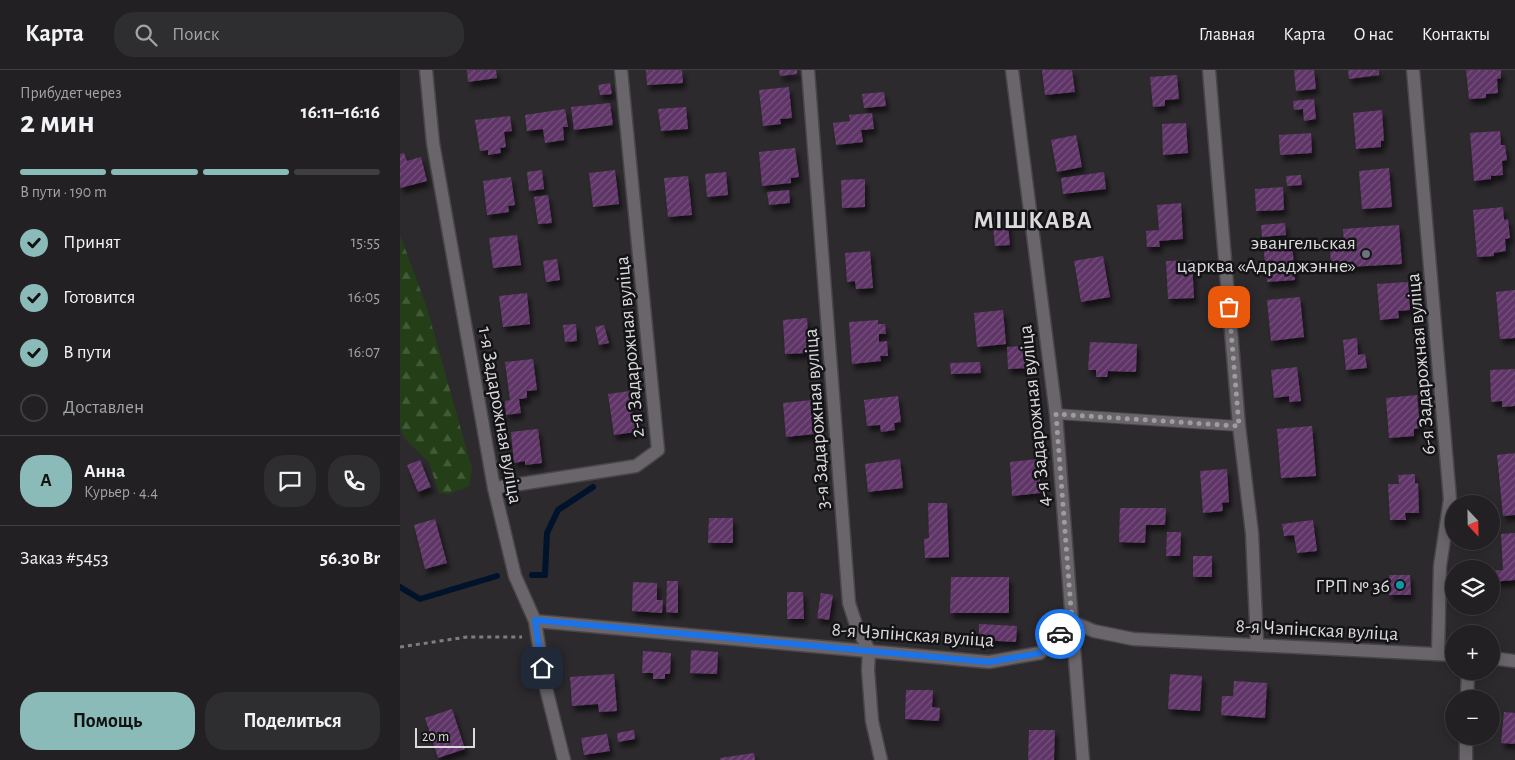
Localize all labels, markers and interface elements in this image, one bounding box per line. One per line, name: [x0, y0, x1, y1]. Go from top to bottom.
search box: [114, 12, 464, 57]
icon: search: [132, 21, 160, 49]
text: Карта: [25, 22, 84, 46]
text: Поиск: [172, 25, 219, 44]
text: Главная: [1199, 26, 1255, 44]
text: Карта: [1283, 26, 1325, 44]
text: О нас: [1353, 26, 1394, 44]
text: Контакты: [1422, 26, 1490, 44]
text: Прибудет через: [20, 85, 122, 101]
text: 16:11–16:16: [301, 103, 380, 122]
text: 2 мин: [20, 106, 95, 138]
text: В пути · 190 m: [20, 184, 107, 200]
district label: МІШКАВА: [973, 208, 1093, 233]
icon: check: [20, 229, 48, 257]
text: Принят: [63, 233, 120, 252]
place label: эвангельская царква «Адраджэнне»: [1176, 233, 1356, 276]
text: 15:55: [351, 234, 380, 250]
marker: эвангельская царква «Адраджэнне»: [1360, 248, 1372, 260]
street label: 2-я Задарожная вуліца: [612, 255, 648, 438]
street label: 6-я Задарожная вуліца: [1403, 272, 1439, 456]
icon: check: [20, 284, 48, 312]
pin: [1208, 286, 1250, 328]
text: Готовится: [63, 288, 136, 307]
text: 16:05: [348, 289, 380, 305]
icon: bag: [1215, 293, 1243, 321]
street label: 4-я Задарожная вуліца: [1016, 324, 1054, 508]
street label: 1-я Задарожная вуліца: [475, 325, 525, 505]
street label: 3-я Задарожная вуліца: [801, 328, 833, 510]
icon: check: [20, 339, 48, 367]
text: В пути: [63, 343, 112, 362]
text: 16:07: [348, 344, 380, 360]
text: Доставлен: [63, 398, 144, 417]
button: chat: [264, 455, 316, 507]
button: phone: [328, 455, 380, 507]
text: Анна: [84, 462, 125, 481]
text: А: [40, 471, 52, 490]
text: Курьер · 4.4: [84, 484, 158, 500]
north arrow: [1445, 495, 1500, 550]
map controls: [1445, 495, 1500, 745]
text: Заказ #5453: [20, 549, 109, 568]
text: 56.30 Br: [320, 549, 380, 568]
button: layers: [1445, 560, 1500, 615]
place label: ГРП № 36: [1315, 576, 1390, 596]
marker: ГРП № 36: [1394, 579, 1406, 591]
courier: [1035, 609, 1085, 659]
street label: 8-я Чэпінская вуліца: [1235, 616, 1399, 644]
street label: 8-я Чэпінская вуліца: [831, 619, 995, 651]
icon: car: [1046, 620, 1074, 648]
button: +: [1445, 625, 1500, 680]
pin: [521, 647, 563, 689]
icon: home: [528, 654, 556, 682]
button: −: [1445, 690, 1500, 745]
button: Помощь: [20, 692, 195, 750]
button: Поделиться: [205, 692, 380, 750]
scale bar: [415, 725, 475, 748]
text: 20 m: [422, 730, 449, 744]

